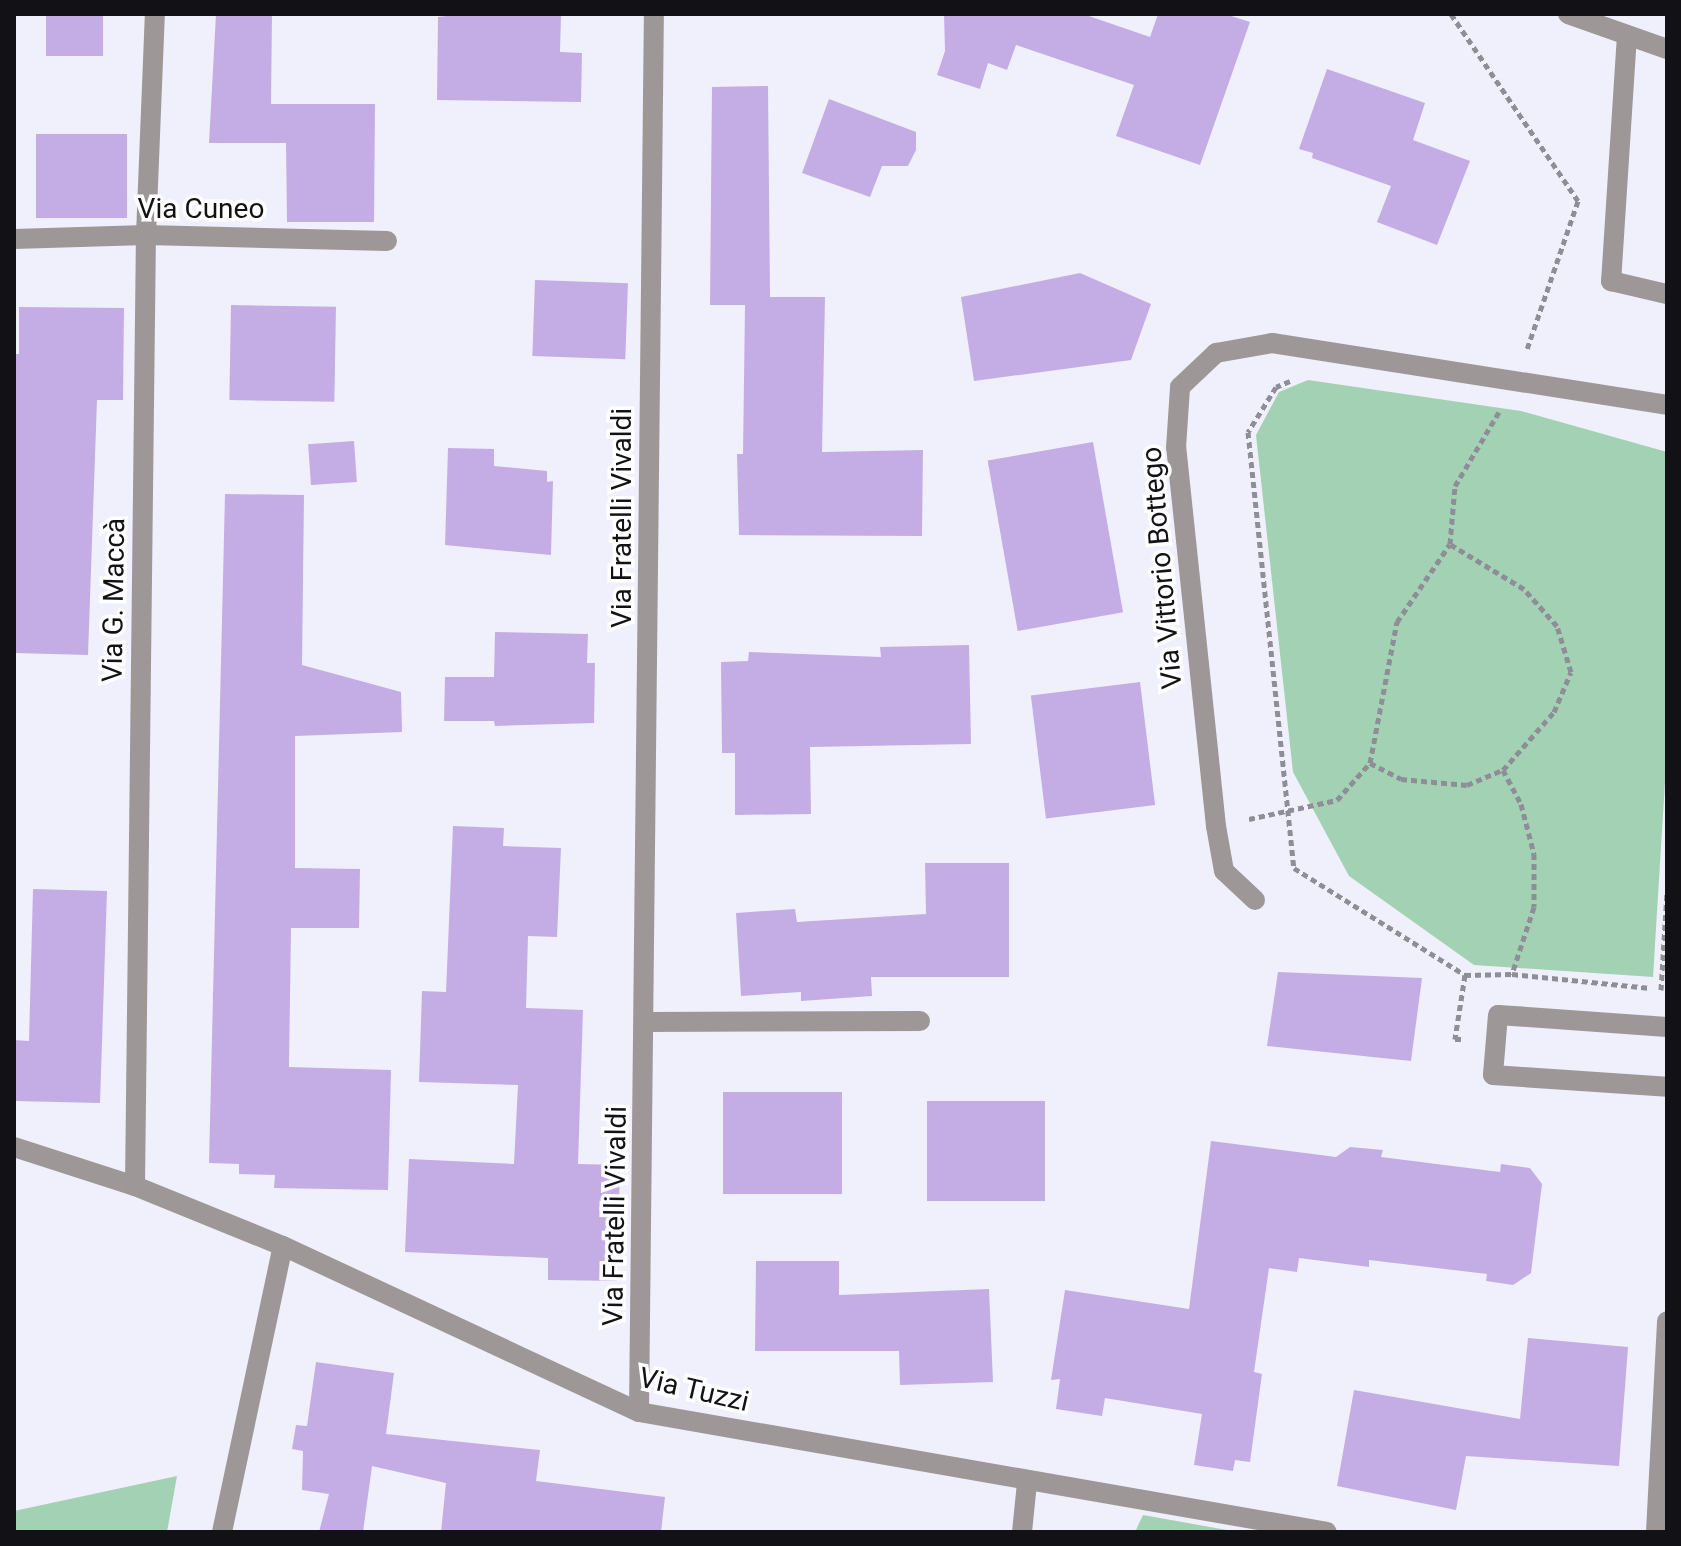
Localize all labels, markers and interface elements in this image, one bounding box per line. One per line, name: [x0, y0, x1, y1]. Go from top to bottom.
street label: Via Cuneo: [138, 192, 264, 226]
street label: Via Fratelli Vivaldi: [605, 408, 639, 628]
street label: Via Vittorio Bottego: [1135, 446, 1189, 690]
street label: Via G. Maccà: [96, 518, 132, 682]
street label: Via Fratelli Vivaldi: [596, 1106, 634, 1326]
street label: Via Tuzzi: [636, 1361, 752, 1419]

